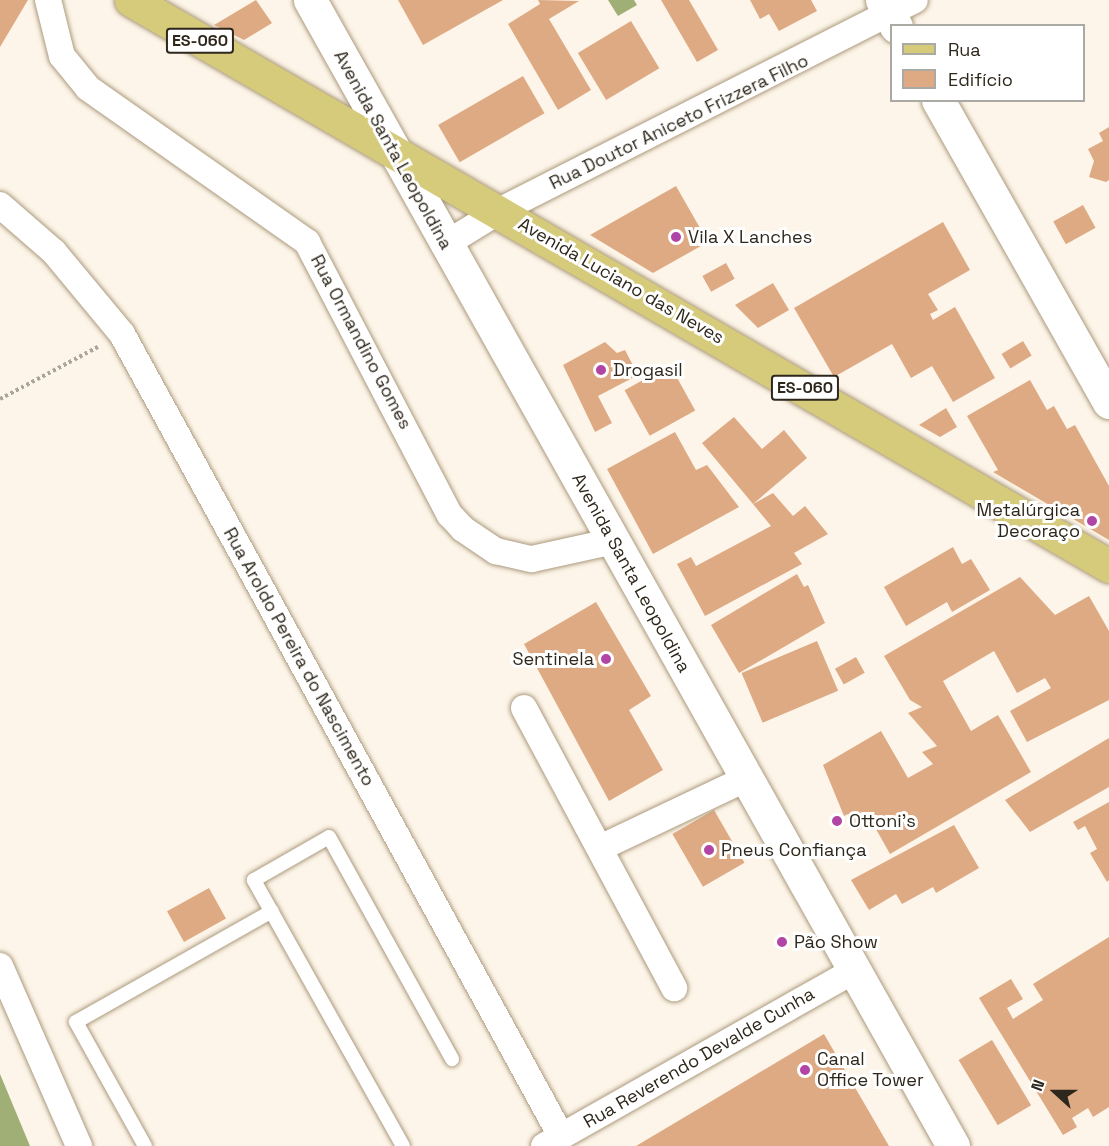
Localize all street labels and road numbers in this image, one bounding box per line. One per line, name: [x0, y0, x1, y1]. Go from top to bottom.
road number: ES-060: [166, 28, 234, 54]
street label: Avenida Santa Leopoldina: [329, 47, 457, 253]
street label: Rua Doutor Aniceto Frizzera Filho: [546, 50, 812, 194]
street label: Avenida Luciano das Neves: [514, 213, 728, 349]
street label: Rua Ormandino Gomes: [306, 251, 416, 433]
road number: ES-060: [770, 375, 840, 401]
street label: Avenida Santa Leopoldina: [567, 470, 695, 676]
street label: Rua Aroldo Pereira do Nascimento: [219, 524, 379, 790]
street label: Rua Reverendo Devalde Cunha: [580, 983, 818, 1133]

